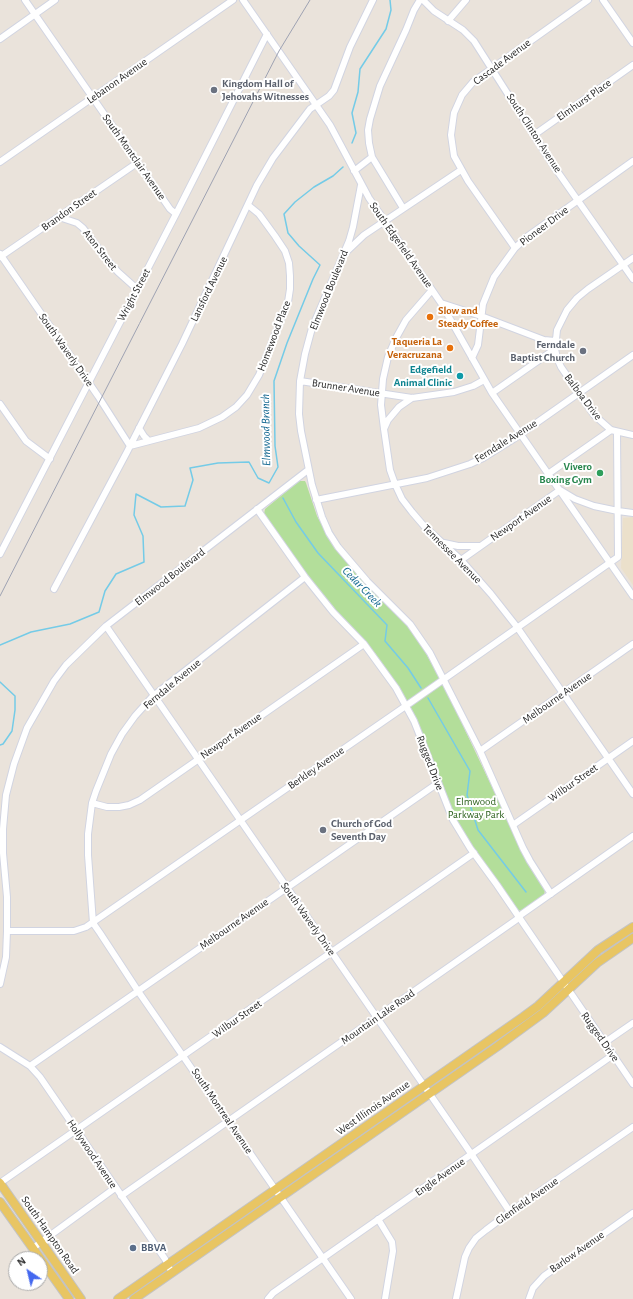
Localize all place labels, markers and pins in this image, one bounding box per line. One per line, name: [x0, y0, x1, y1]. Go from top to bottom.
place label: Kingdom Hall of Jehovahs Witnesses: [222, 77, 309, 103]
marker: Kingdom Hall of Jehovahs Witnesses: [209, 85, 219, 95]
place label: Slow and Steady Coffee: [438, 304, 498, 330]
marker: Slow and Steady Coffee: [425, 312, 435, 322]
place label: Taqueria La Veracruzana: [387, 335, 442, 361]
place label: Ferndale Baptist Church: [510, 338, 575, 364]
marker: Taqueria La Veracruzana: [445, 343, 455, 353]
marker: Ferndale Baptist Church: [578, 346, 588, 356]
place label: Edgefield Animal Clinic: [394, 363, 452, 389]
marker: Edgefield Animal Clinic: [455, 371, 465, 381]
place label: Vivero Boxing Gym: [539, 460, 592, 486]
marker: Vivero Boxing Gym: [595, 468, 605, 478]
place label: Church of God Seventh Day: [331, 817, 392, 843]
marker: Church of God Seventh Day: [318, 825, 328, 835]
place label: BBVA: [141, 1241, 166, 1255]
marker: BBVA: [128, 1243, 138, 1253]

